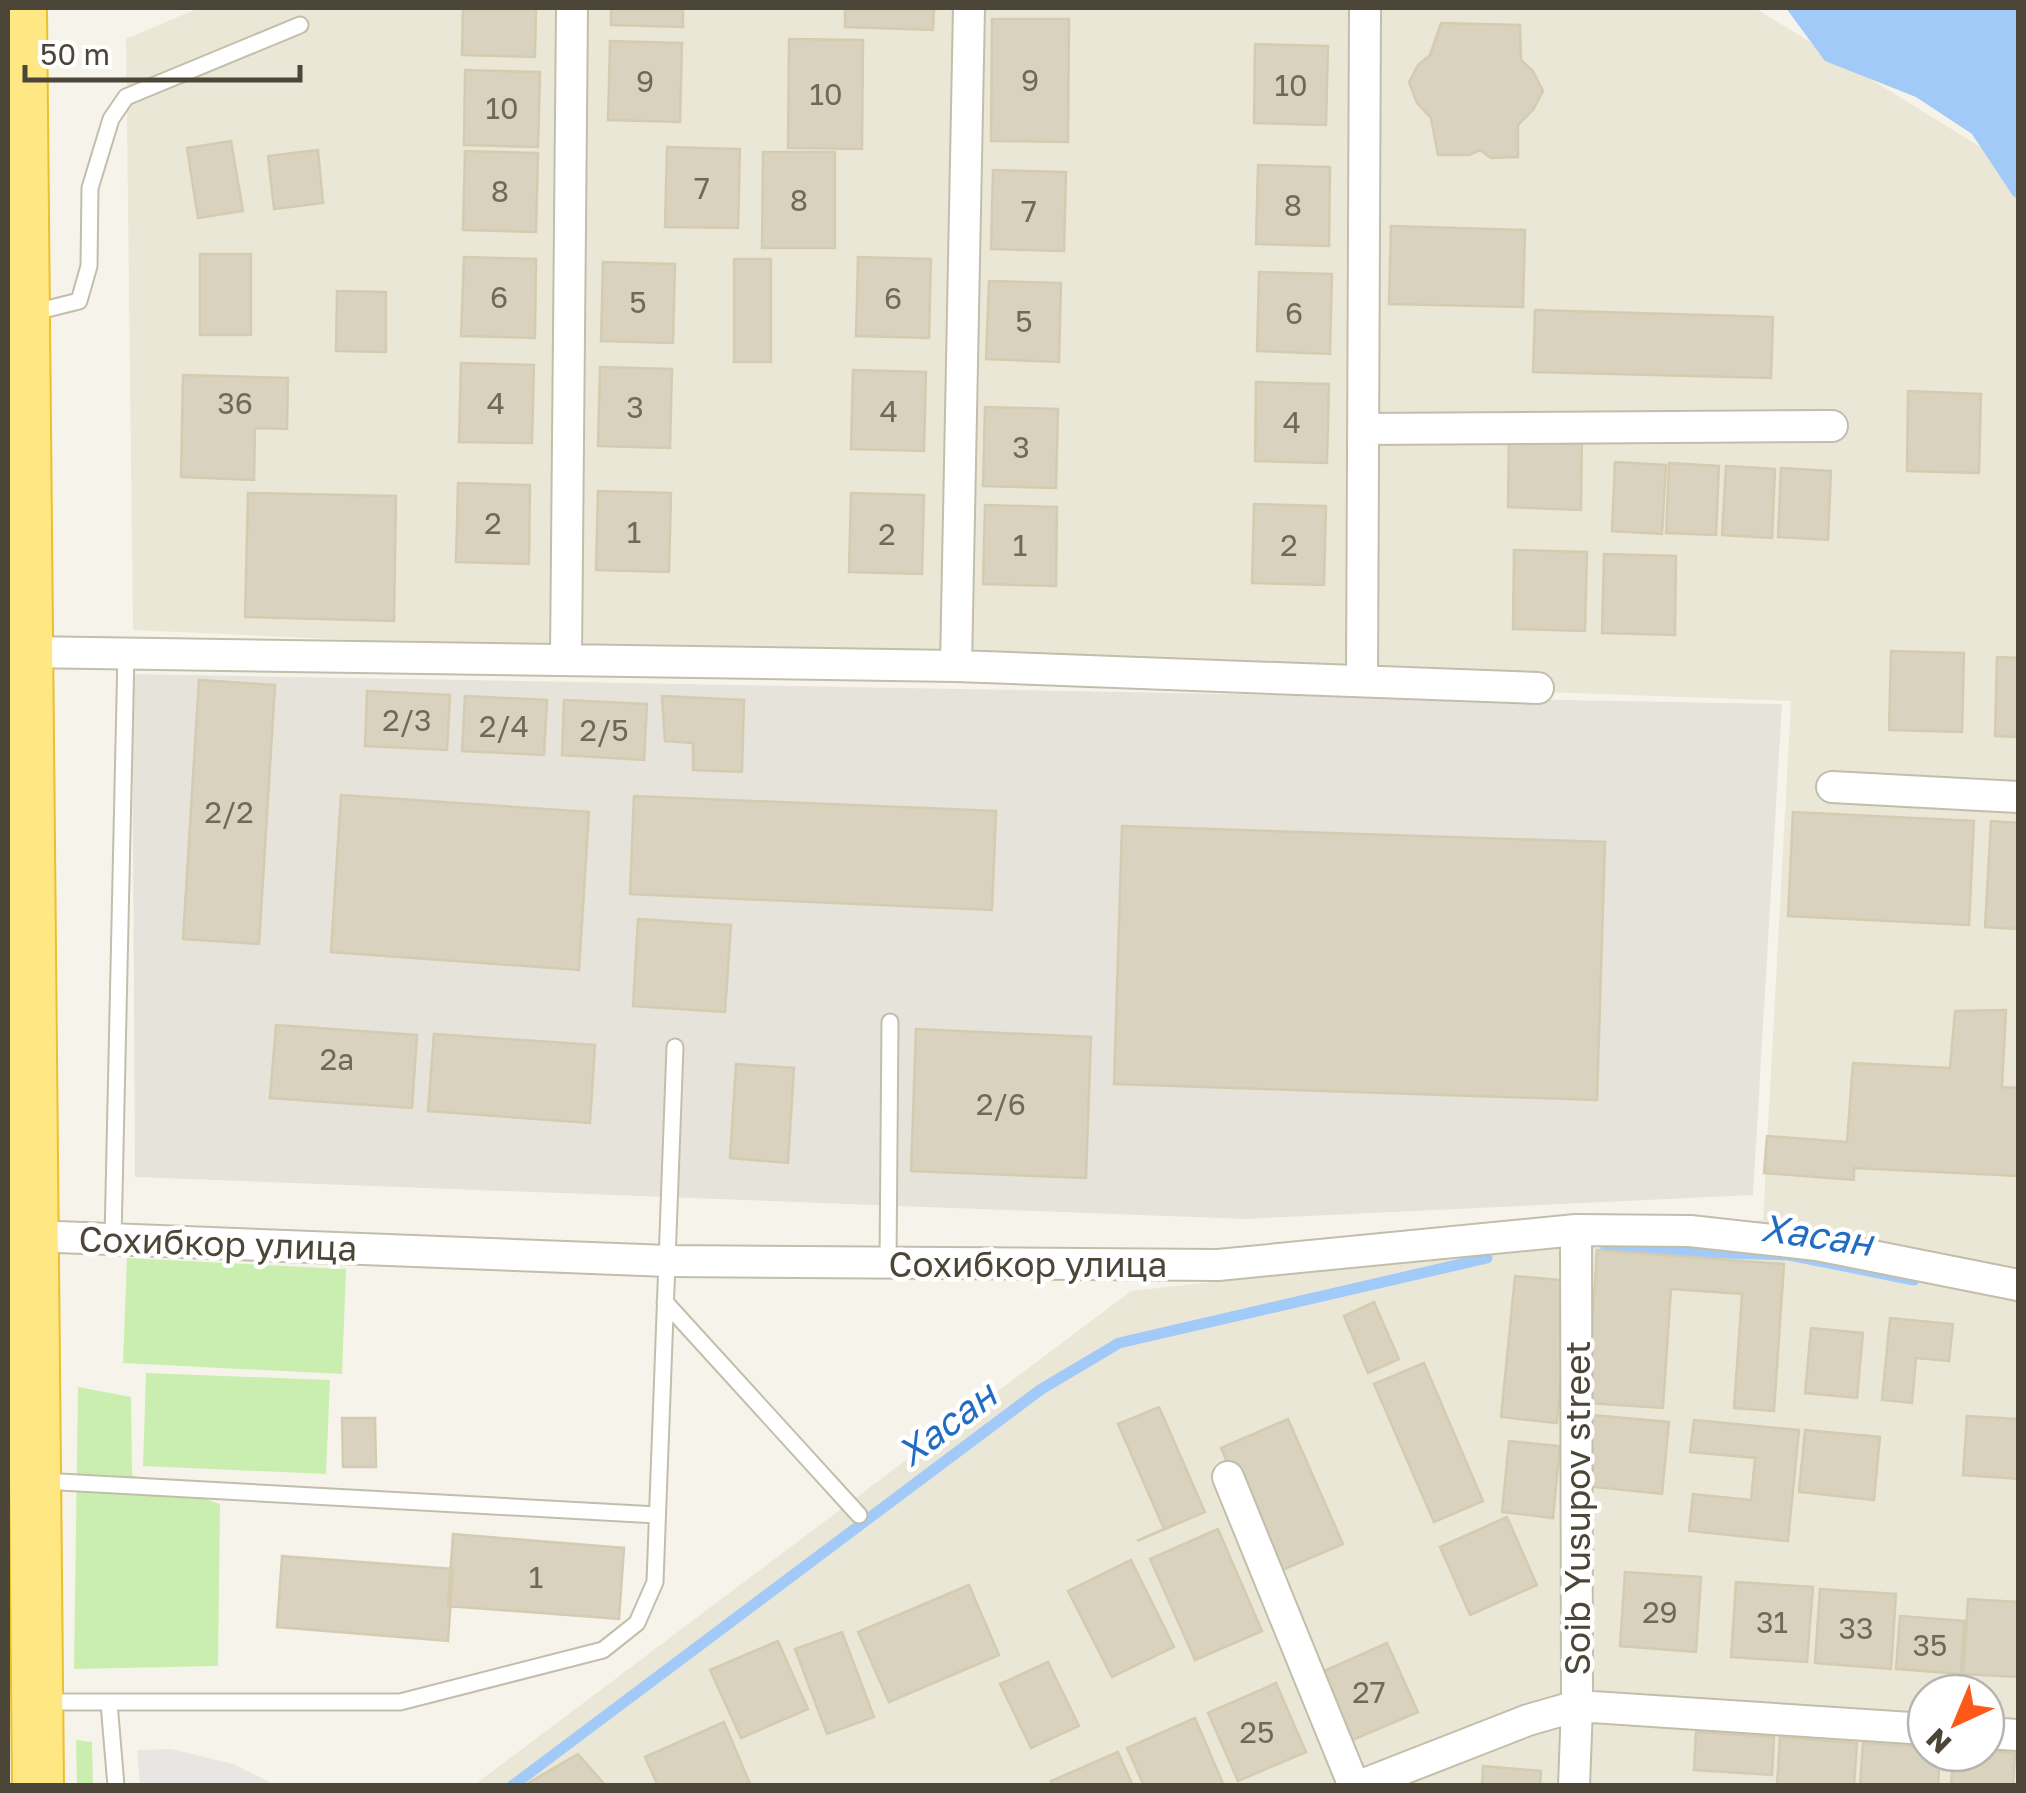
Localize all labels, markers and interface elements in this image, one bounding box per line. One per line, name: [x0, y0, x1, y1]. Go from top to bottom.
scale bar: [25, 20, 300, 82]
text: 50 m: [40, 36, 110, 72]
house number: 9: [1021, 62, 1039, 98]
house number: 9: [636, 63, 654, 99]
house number: 10: [1274, 67, 1308, 103]
house number: 10: [809, 76, 843, 112]
house number: 10: [485, 90, 519, 126]
house number: 7: [694, 170, 710, 206]
house number: 8: [491, 173, 509, 209]
house number: 8: [790, 182, 808, 218]
house number: 8: [1284, 187, 1302, 223]
house number: 7: [1021, 193, 1037, 229]
house number: 6: [490, 279, 508, 315]
house number: 6: [884, 280, 902, 316]
house number: 5: [629, 284, 647, 320]
house number: 6: [1285, 295, 1303, 331]
house number: 5: [1015, 303, 1033, 339]
house number: 36: [217, 385, 253, 421]
house number: 4: [487, 385, 505, 421]
house number: 3: [626, 389, 644, 425]
house number: 4: [880, 393, 898, 429]
house number: 4: [1283, 404, 1301, 440]
house number: 3: [1012, 429, 1030, 465]
house number: 2: [484, 505, 502, 541]
house number: 1: [627, 514, 641, 550]
house number: 2: [878, 516, 896, 552]
house number: 1: [1013, 527, 1027, 563]
house number: 2: [1280, 527, 1298, 563]
house number: 2/3: [382, 702, 432, 738]
house number: 2/4: [479, 708, 529, 744]
house number: 2/5: [579, 712, 629, 748]
house number: 2/2: [204, 794, 254, 830]
house number: 2а: [320, 1041, 354, 1077]
house number: 2/6: [976, 1086, 1026, 1122]
water label: Хасан: [1759, 1204, 1878, 1264]
street label: Сохибкор улица: [78, 1217, 358, 1269]
street label: Сохибкор улица: [889, 1243, 1167, 1285]
street label: Soib Yusupov street: [1556, 1341, 1598, 1675]
water label: Хасан: [888, 1370, 1006, 1475]
house number: 1: [529, 1559, 543, 1595]
house number: 29: [1642, 1594, 1678, 1630]
house number: 31: [1756, 1604, 1788, 1640]
house number: 33: [1838, 1610, 1874, 1646]
house number: 35: [1913, 1627, 1947, 1663]
north arrow: [1906, 1673, 2006, 1773]
house number: 27: [1352, 1674, 1386, 1710]
house number: 25: [1240, 1714, 1274, 1750]
text: N: [1919, 1722, 1957, 1761]

